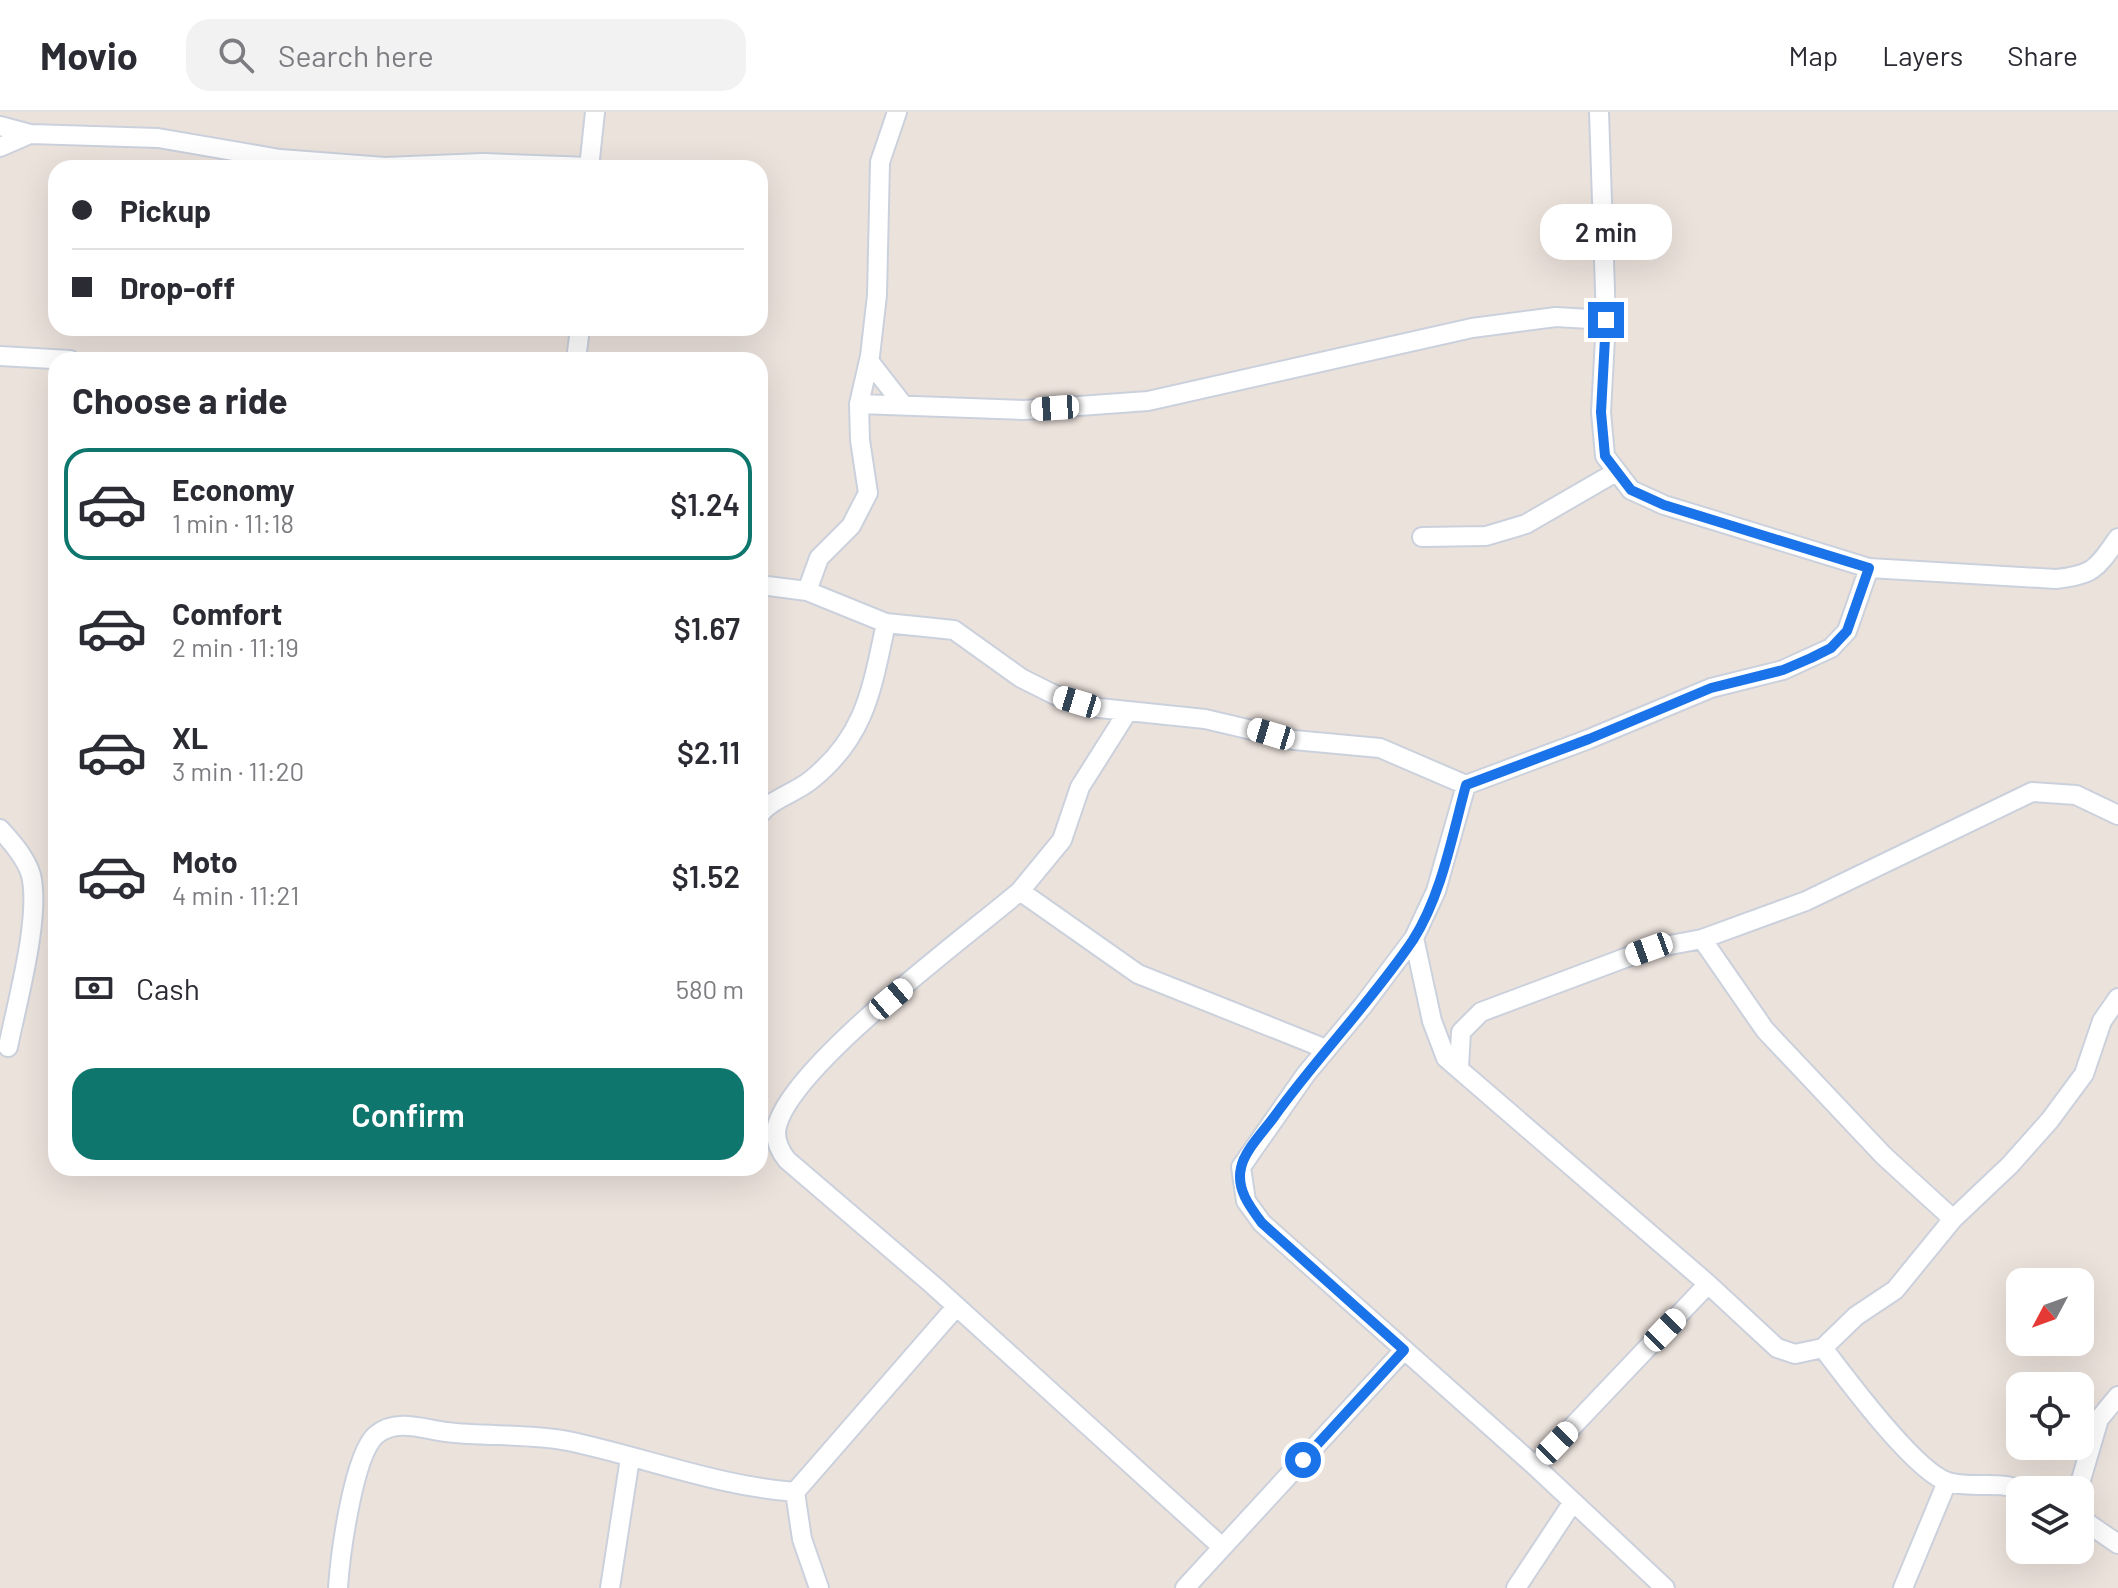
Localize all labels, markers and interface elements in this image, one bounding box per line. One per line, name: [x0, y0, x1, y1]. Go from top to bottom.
search box: [186, 19, 746, 91]
text: Movio: [40, 32, 138, 78]
icon: search: [214, 33, 258, 77]
text: Search here: [278, 37, 434, 73]
text: Map: [1788, 38, 1838, 72]
text: Layers: [1882, 38, 1963, 72]
text: Share: [2007, 38, 2078, 72]
text: Pickup: [120, 192, 211, 228]
callout: 2 min: [1540, 204, 1672, 260]
text: 2 min: [1575, 216, 1637, 247]
text: Drop-off: [120, 269, 235, 305]
route end: [1588, 302, 1624, 338]
text: Choose a ride: [72, 378, 288, 421]
car: [1030, 394, 1080, 422]
icon: car: [76, 468, 148, 540]
text: Economy: [172, 471, 295, 507]
text: $1.24: [670, 486, 740, 522]
text: 1 min · 11:18: [172, 507, 294, 538]
icon: car: [76, 592, 148, 664]
text: Comfort: [172, 595, 282, 631]
text: $1.67: [674, 610, 740, 646]
text: 2 min · 11:19: [172, 631, 299, 662]
car: [1051, 684, 1103, 720]
icon: car: [76, 716, 148, 788]
car: [1245, 716, 1297, 752]
text: XL: [172, 719, 208, 755]
text: $2.11: [677, 734, 740, 770]
text: 3 min · 11:20: [172, 755, 304, 786]
icon: car: [76, 840, 148, 912]
text: Moto: [172, 843, 238, 879]
text: $1.52: [672, 858, 740, 894]
text: 4 min · 11:21: [172, 879, 299, 910]
car: [1622, 930, 1676, 968]
icon: cash: [72, 966, 116, 1010]
text: Cash: [136, 970, 200, 1006]
text: 580 m: [676, 973, 744, 1004]
car: [865, 974, 917, 1024]
button: Confirm: [72, 1068, 744, 1160]
north arrow: [2006, 1268, 2094, 1356]
map controls: [2006, 1268, 2094, 1564]
car: [1640, 1304, 1690, 1356]
button: locate: [2006, 1372, 2094, 1460]
car: [1532, 1417, 1582, 1469]
route start: [1285, 1442, 1321, 1478]
button: layers: [2006, 1476, 2094, 1564]

